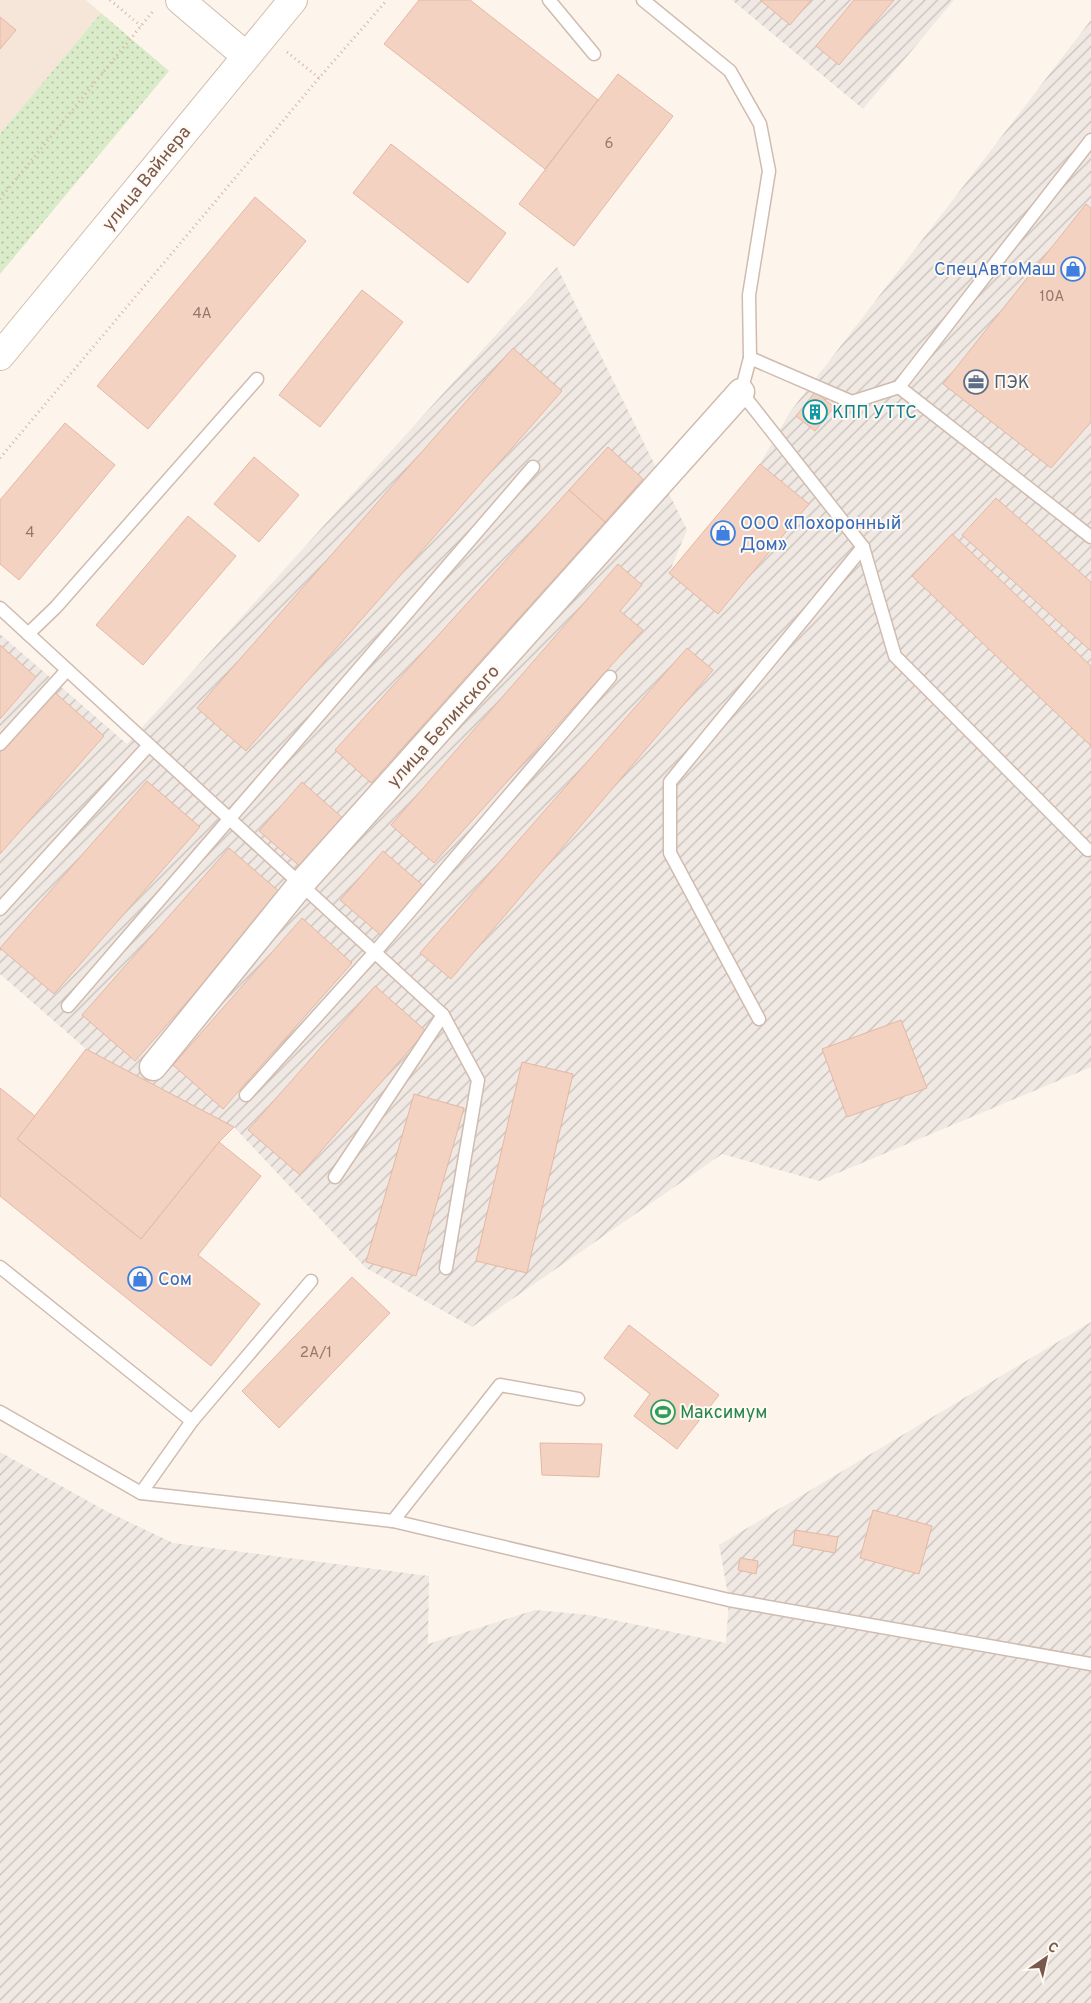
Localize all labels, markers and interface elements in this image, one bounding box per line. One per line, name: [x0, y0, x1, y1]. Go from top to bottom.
street label: улица Вайнера: [98, 122, 197, 236]
house number: 6: [605, 135, 614, 154]
shop icon: СпецАвтоМаш: [1060, 256, 1086, 282]
place label: СпецАвтоМаш: [934, 259, 1056, 282]
house number: 10А: [1040, 288, 1064, 307]
house number: 4А: [192, 305, 212, 324]
office icon: ПЭК: [963, 369, 989, 395]
place label: ПЭК: [994, 372, 1030, 395]
building icon: КПП УТТС: [802, 399, 828, 425]
place label: КПП УТТС: [832, 402, 917, 425]
place label: ООО «Похоронный Дом»: [740, 513, 901, 557]
shop icon: ООО «Похоронный Дом»: [710, 520, 736, 546]
house number: 4: [25, 524, 35, 543]
street label: улица Белинского: [383, 661, 505, 793]
shop icon: Сом: [127, 1266, 153, 1292]
place label: Сом: [158, 1269, 192, 1292]
house number: 2А/1: [300, 1344, 332, 1363]
sports icon: Максимум: [650, 1399, 676, 1425]
place label: Максимум: [680, 1402, 767, 1425]
north arrow: [1021, 1933, 1071, 1983]
text: С: [1044, 1939, 1061, 1958]

